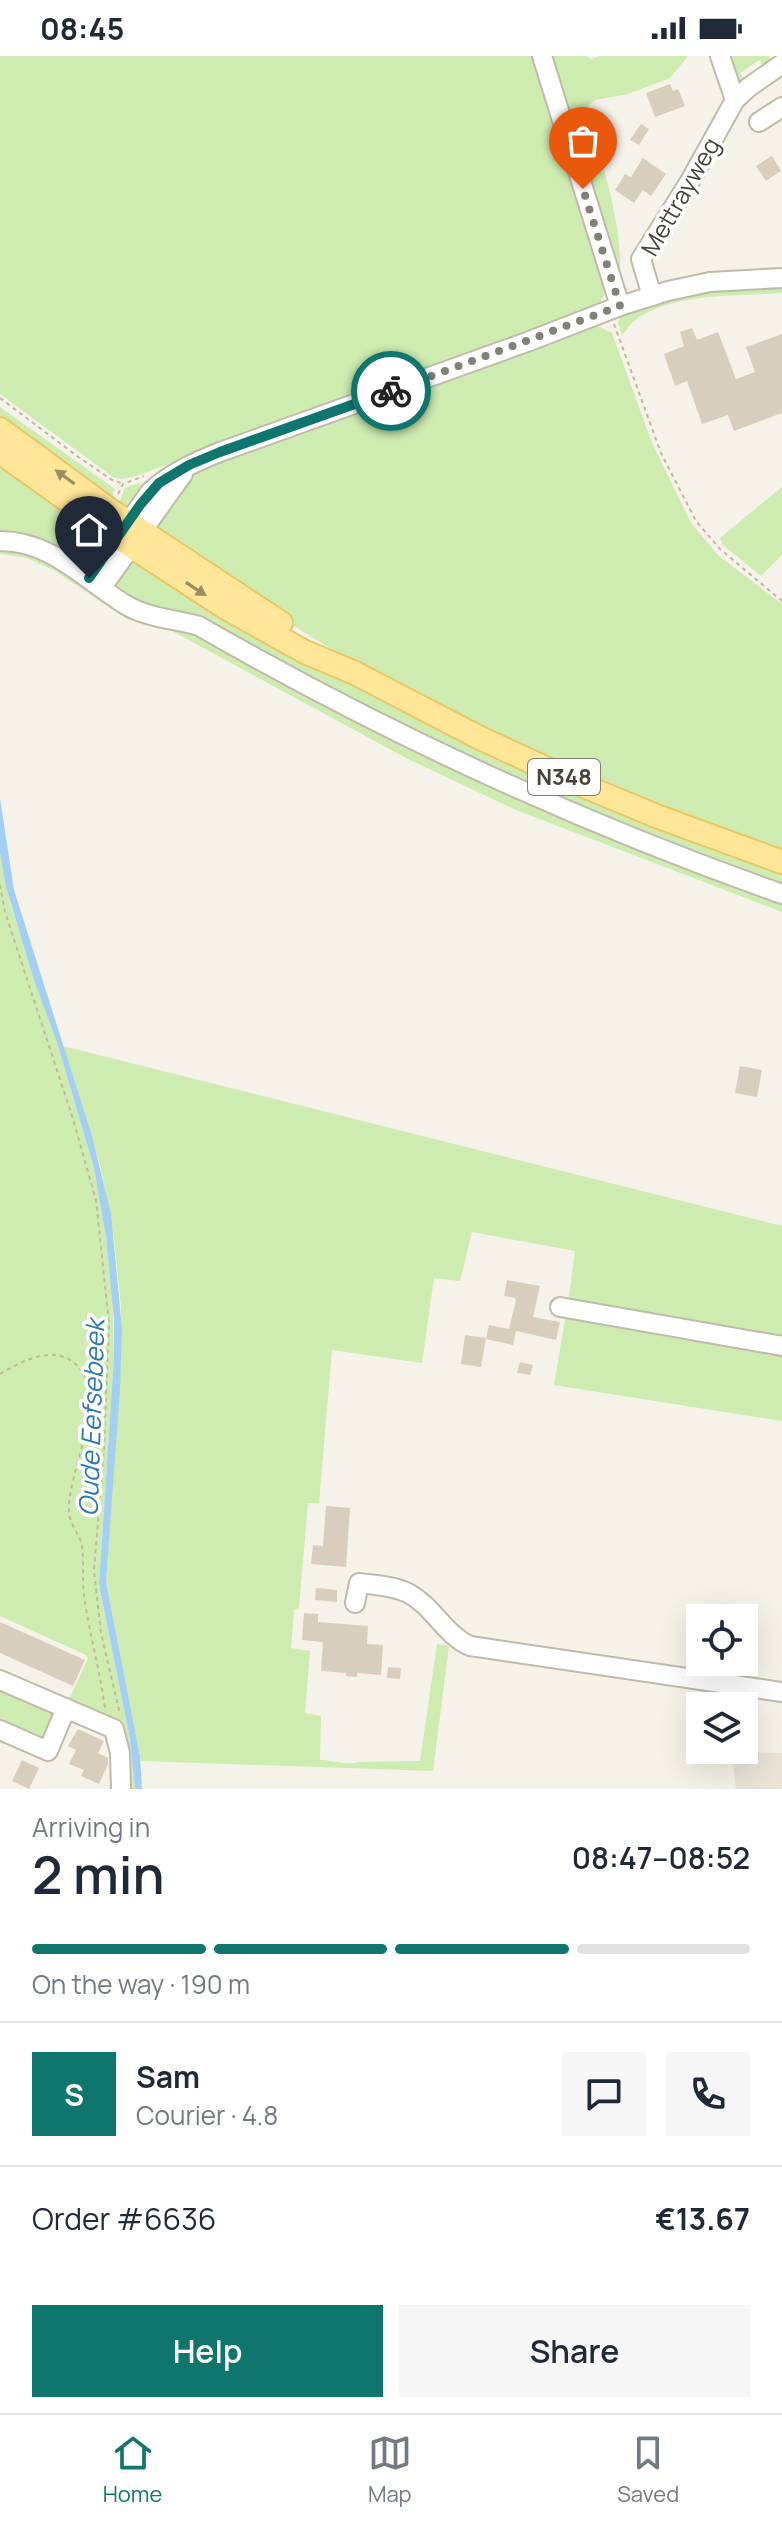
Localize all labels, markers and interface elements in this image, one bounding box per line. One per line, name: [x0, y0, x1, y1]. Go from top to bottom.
text: 08:45: [40, 8, 124, 49]
pin: [549, 107, 617, 189]
icon: bag: [561, 119, 605, 163]
street label: Mettrayweg: [633, 131, 727, 261]
courier: [351, 351, 431, 431]
icon: bike: [369, 369, 413, 413]
one-way arrow: [55, 469, 75, 485]
pin: [55, 496, 123, 578]
icon: home: [67, 508, 111, 552]
one-way arrow: [185, 581, 207, 596]
road number: N348: [528, 759, 600, 795]
water label: Oude Eefsebeek: [70, 1315, 113, 1517]
map controls: [686, 1604, 758, 1764]
button: locate: [686, 1604, 758, 1676]
button: layers: [686, 1692, 758, 1764]
text: Arriving in: [32, 1809, 150, 1845]
text: 08:47–08:52: [572, 1837, 750, 1878]
text: 2 min: [32, 1839, 165, 1910]
text: On the way · 190 m: [32, 1966, 250, 2002]
button: chat: [562, 2052, 646, 2136]
button: phone: [666, 2052, 750, 2136]
text: Sam: [136, 2056, 200, 2097]
text: S: [64, 2074, 84, 2115]
text: Courier · 4.8: [136, 2097, 278, 2133]
text: Order #6636: [32, 2198, 216, 2239]
text: €13.67: [655, 2198, 750, 2239]
button: Help: [32, 2305, 383, 2397]
button: Share: [399, 2305, 750, 2397]
tab: Home: [103, 2431, 162, 2509]
tab: Map: [368, 2431, 412, 2509]
tab: Saved: [617, 2431, 679, 2509]

